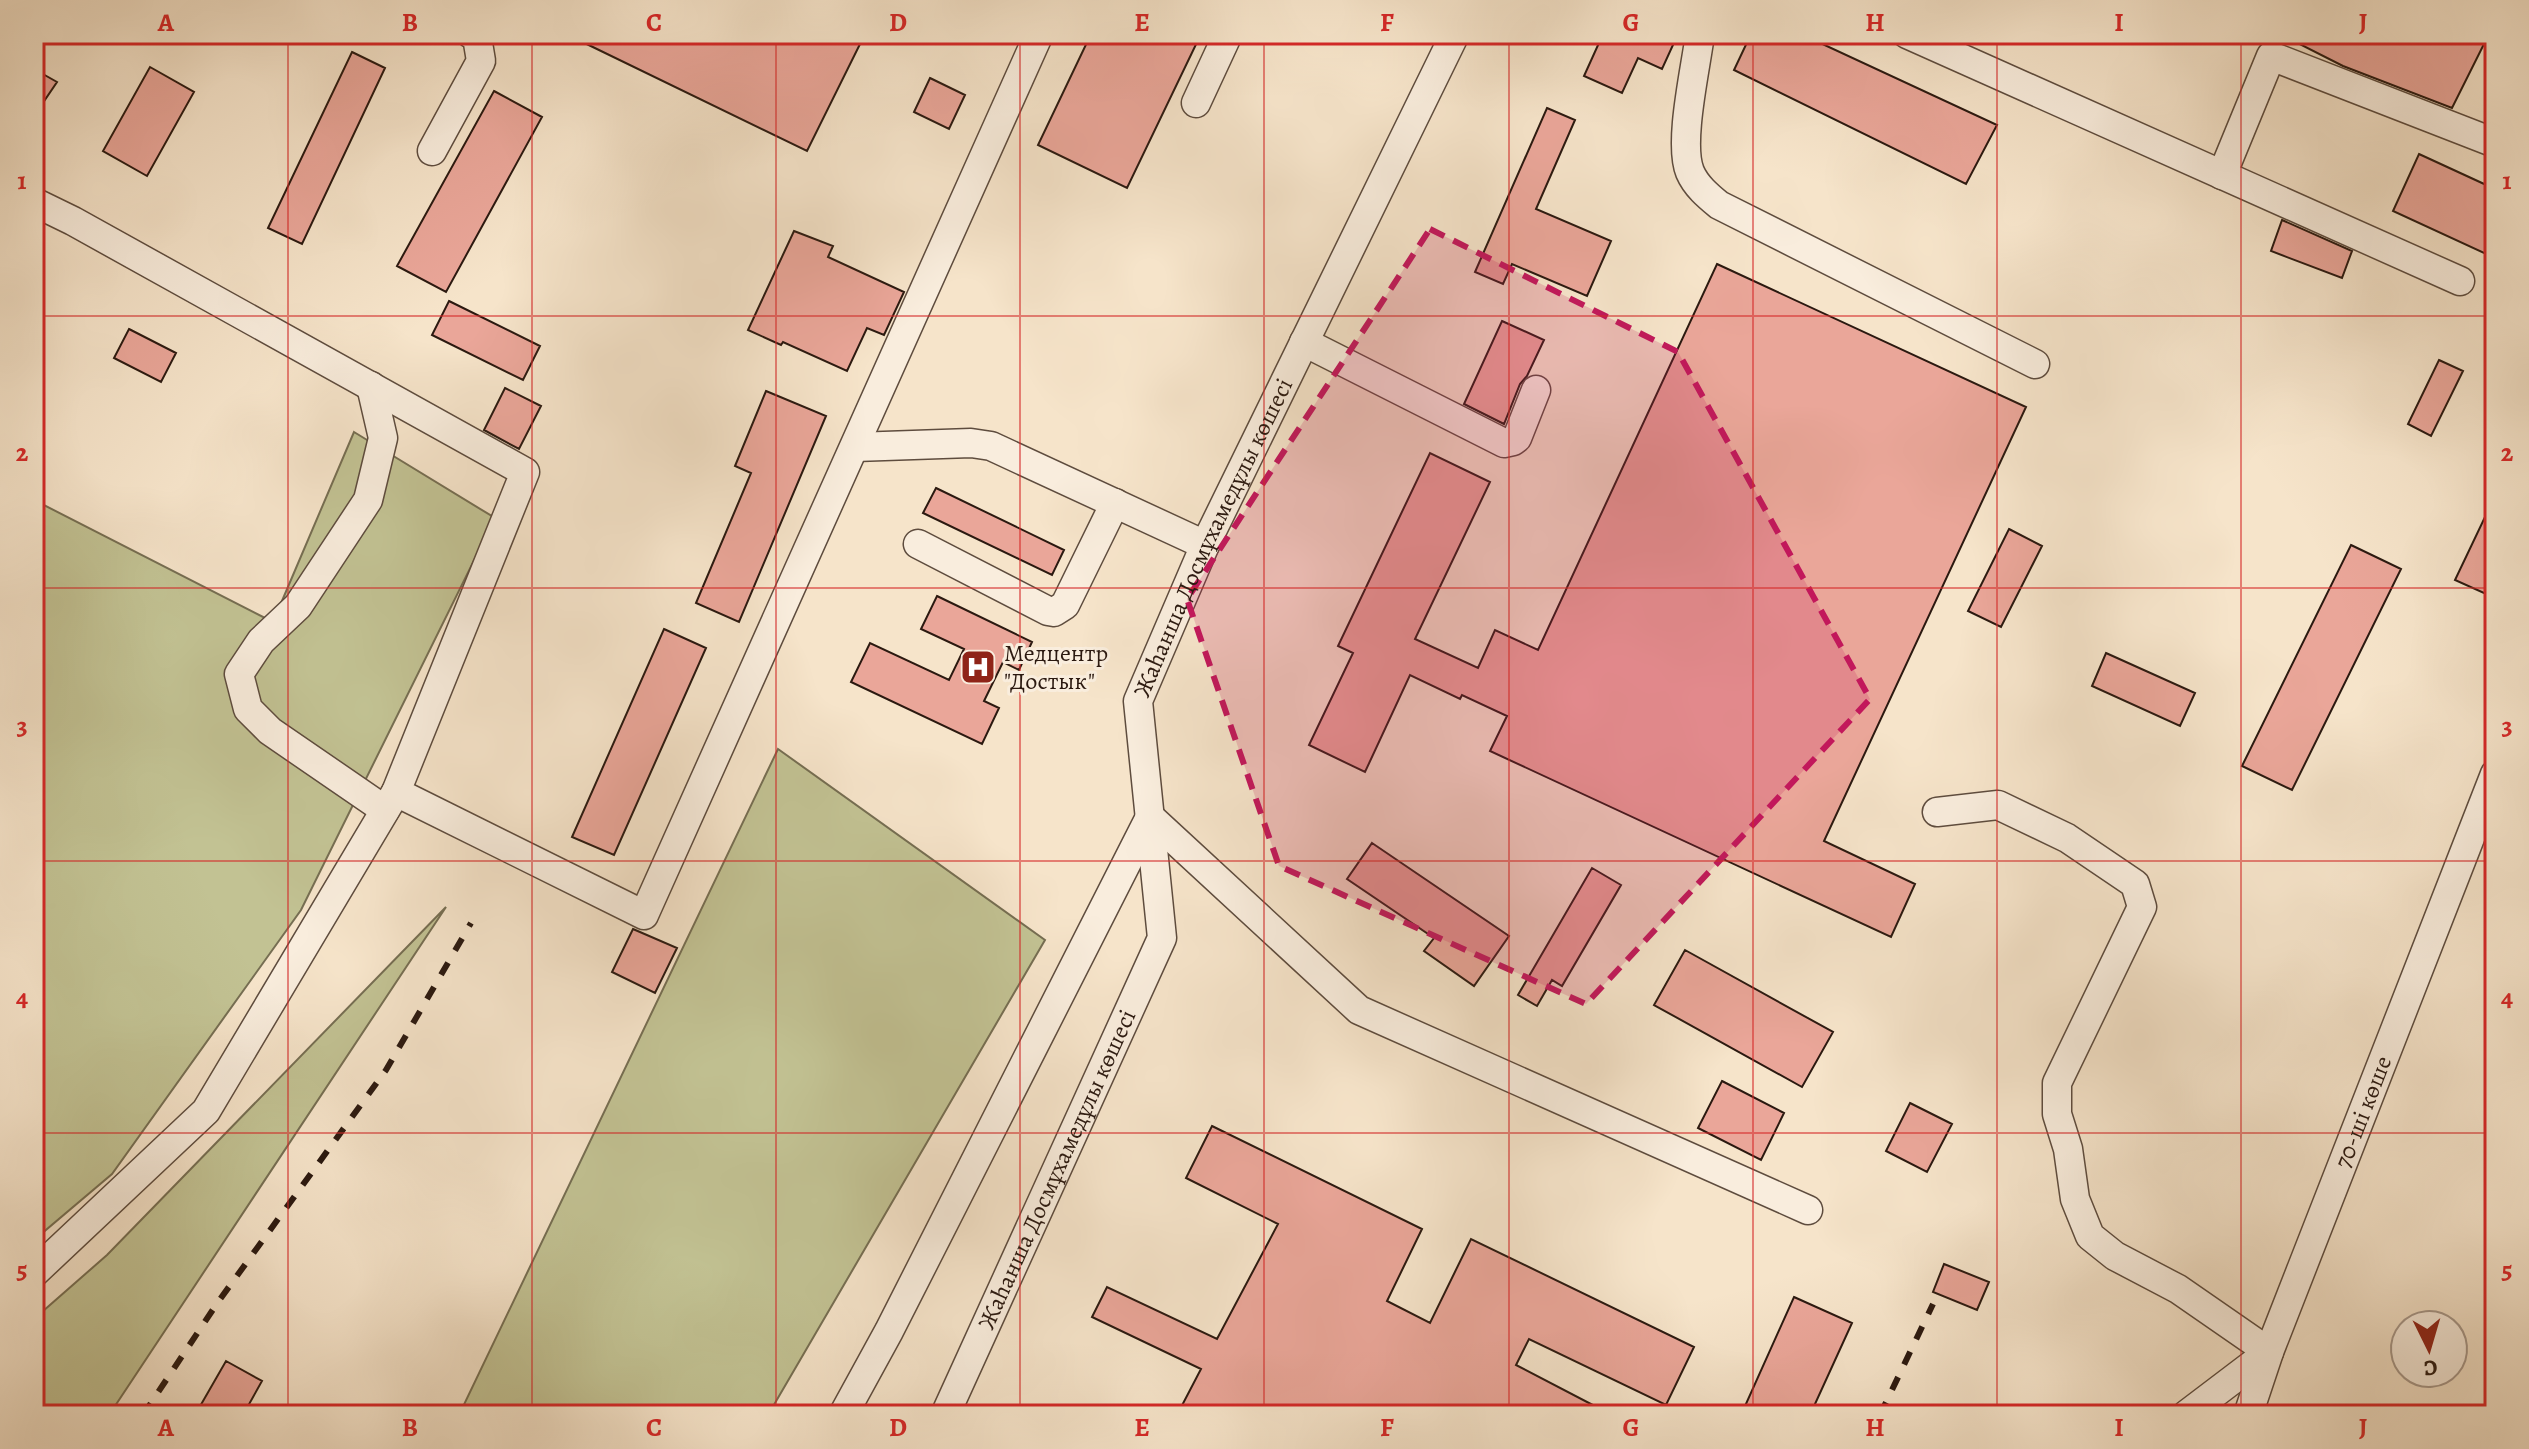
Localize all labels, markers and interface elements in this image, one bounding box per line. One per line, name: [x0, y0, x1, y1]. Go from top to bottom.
text: A: [157, 5, 175, 40]
text: B: [402, 5, 418, 40]
text: C: [646, 5, 662, 40]
text: D: [889, 5, 907, 40]
text: E: [1134, 5, 1150, 40]
text: F: [1380, 5, 1394, 40]
text: G: [1622, 5, 1640, 40]
text: H: [1865, 5, 1885, 40]
text: I: [2114, 5, 2124, 40]
text: J: [2359, 5, 2367, 40]
text: 1: [17, 163, 27, 198]
text: 1: [2502, 163, 2512, 198]
street label: Жаһанша Досмұхамедұлы көшесі: [1126, 373, 1300, 702]
text: 2: [16, 435, 29, 470]
text: 2: [2501, 435, 2514, 470]
place label: Медцентр "Достык": [1004, 637, 1108, 697]
hospital icon: Медцентр "Достык": [959, 648, 997, 686]
text: 3: [16, 708, 28, 743]
text: 3: [2501, 708, 2513, 743]
text: 4: [16, 980, 28, 1015]
text: 4: [2501, 980, 2513, 1015]
street label: Жаһанша Досмұхамедұлы көшесі: [970, 1004, 1143, 1334]
street label: 70-ші көше: [2326, 1051, 2399, 1173]
text: 5: [16, 1252, 28, 1287]
text: 5: [2501, 1252, 2513, 1287]
north arrow: [2389, 1309, 2469, 1389]
text: С: [2423, 1352, 2439, 1383]
text: A: [157, 1410, 175, 1445]
text: B: [402, 1410, 418, 1445]
text: C: [646, 1410, 662, 1445]
text: D: [889, 1410, 907, 1445]
text: E: [1134, 1410, 1150, 1445]
text: F: [1380, 1410, 1394, 1445]
text: G: [1622, 1410, 1640, 1445]
text: H: [1865, 1410, 1885, 1445]
text: I: [2114, 1410, 2124, 1445]
text: J: [2359, 1410, 2367, 1445]

